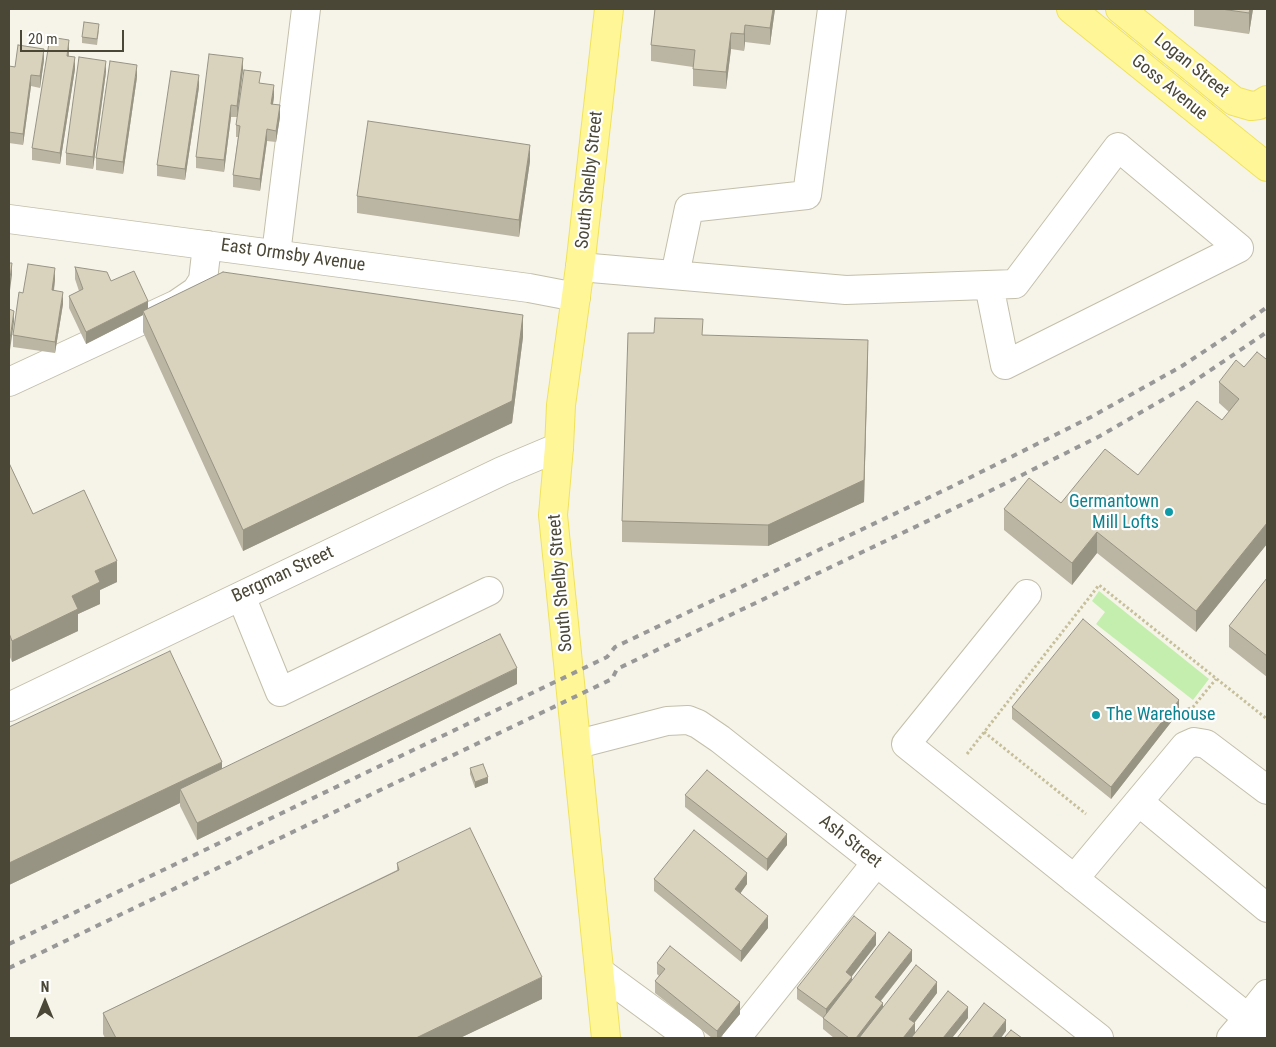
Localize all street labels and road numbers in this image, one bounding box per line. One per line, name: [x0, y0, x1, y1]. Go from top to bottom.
street label: Logan Street: [1149, 29, 1233, 103]
street label: Goss Avenue: [1126, 51, 1212, 125]
street label: South Shelby Street: [572, 110, 608, 250]
street label: East Ormsby Avenue: [219, 235, 367, 277]
street label: South Shelby Street: [544, 513, 578, 653]
street label: Bergman Street: [229, 542, 337, 608]
street label: Ash Street: [814, 811, 886, 873]

